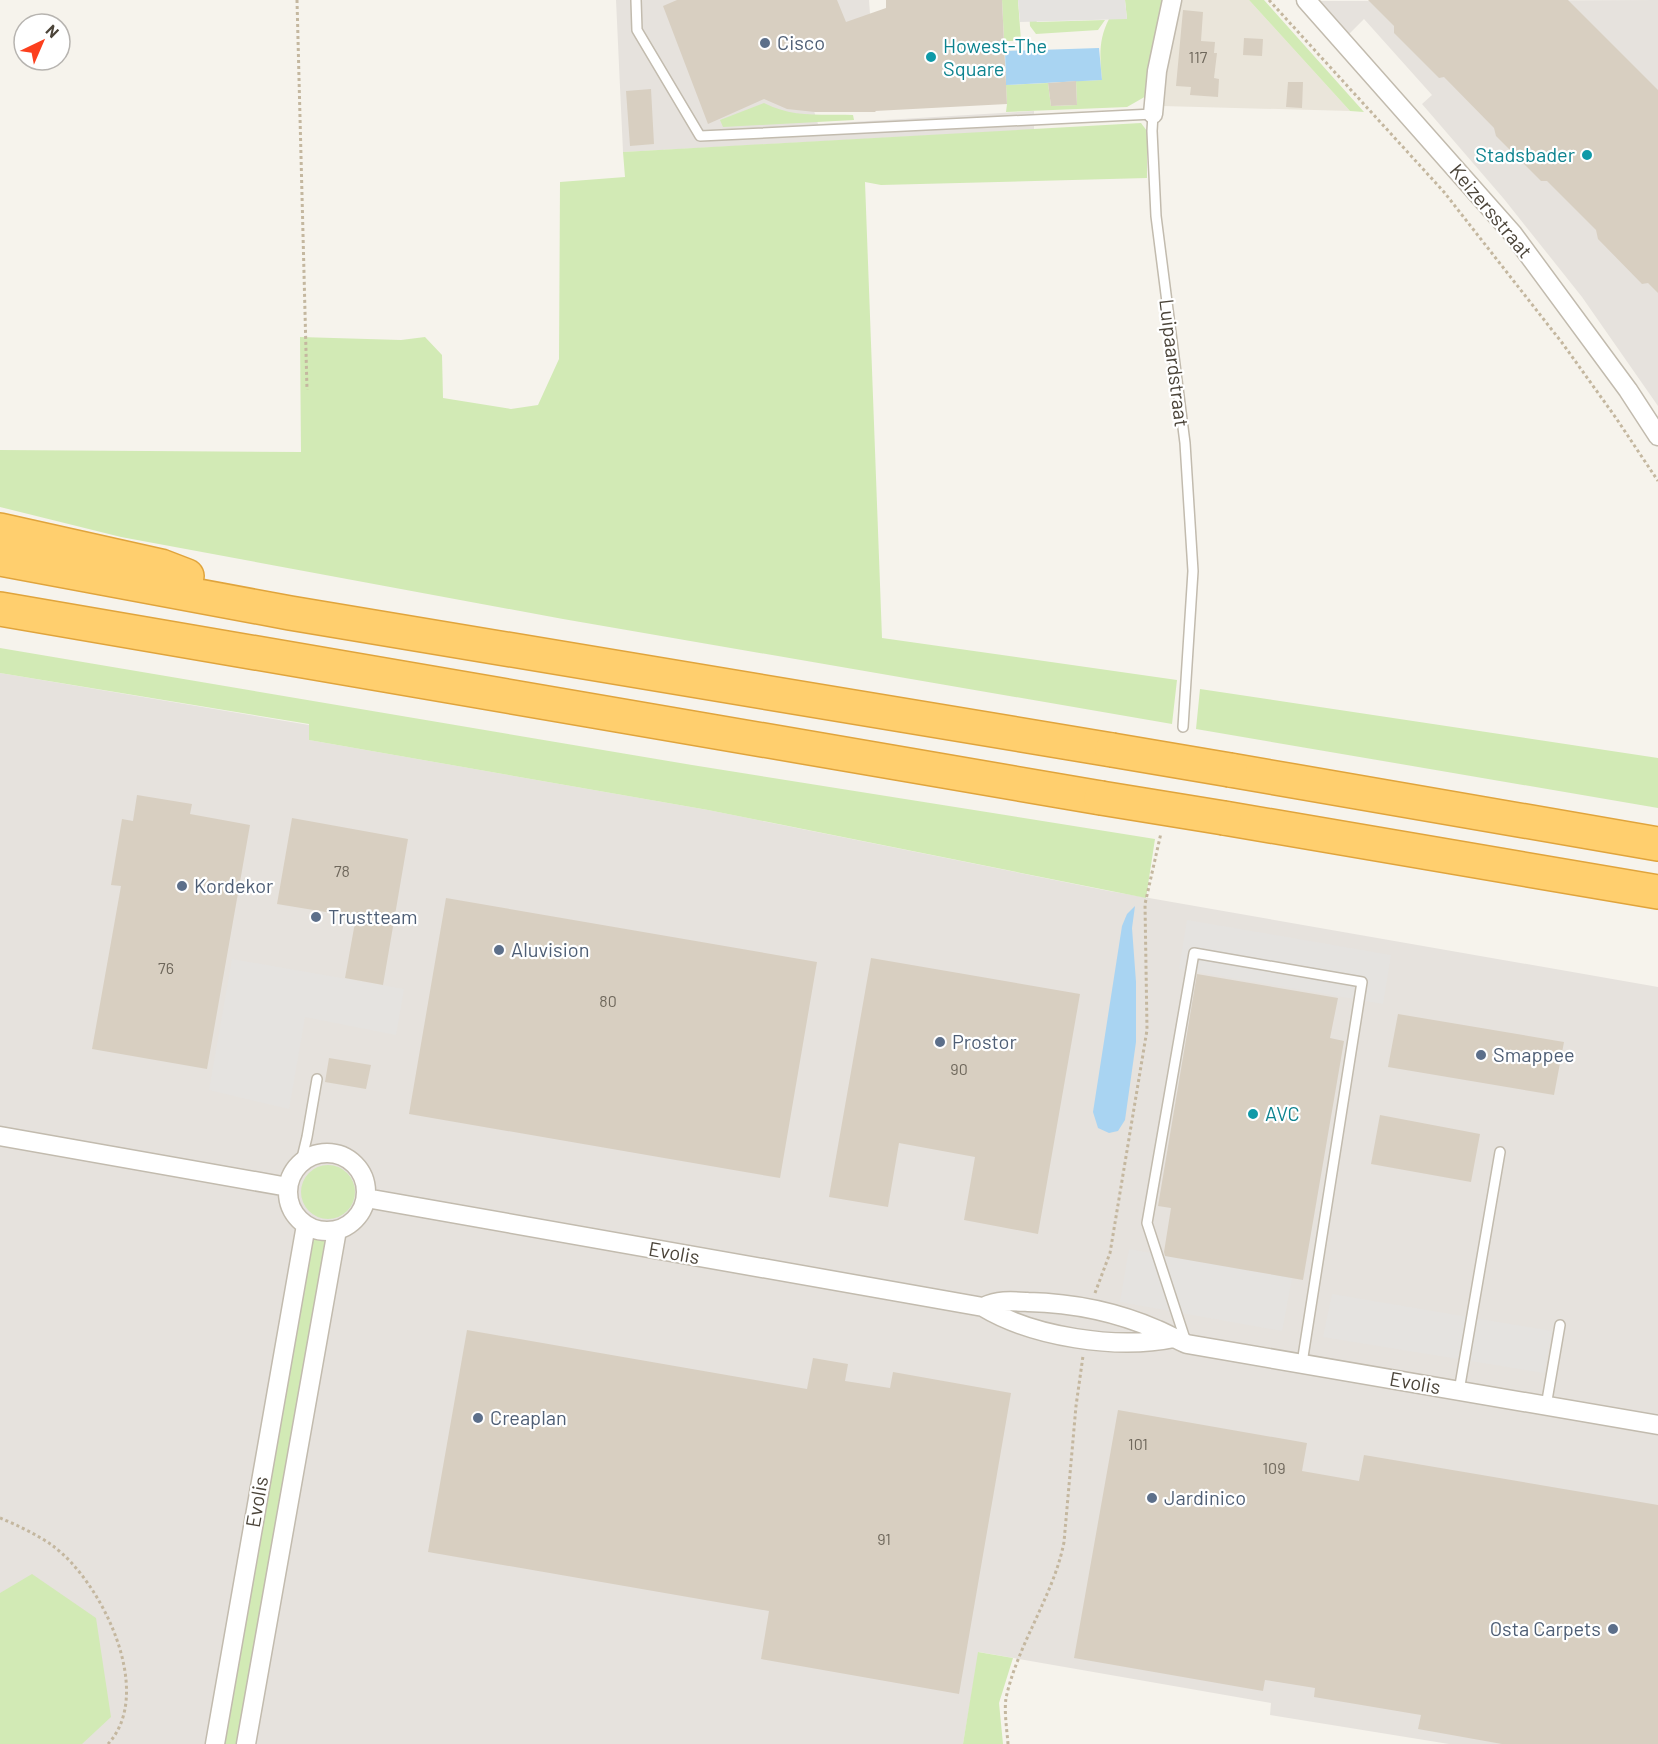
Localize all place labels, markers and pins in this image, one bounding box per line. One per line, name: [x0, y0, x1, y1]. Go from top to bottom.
place label: Cisco: [777, 30, 825, 54]
place label: Howest-The Square: [943, 33, 1047, 80]
marker: Cisco: [758, 36, 772, 50]
marker: Howest-The Square: [924, 50, 938, 64]
place label: Stadsbader: [1475, 142, 1575, 166]
marker: Stadsbader: [1580, 148, 1594, 162]
place label: Kordekor: [194, 873, 273, 897]
marker: Kordekor: [175, 879, 189, 893]
place label: Trustteam: [328, 904, 418, 928]
marker: Trustteam: [309, 910, 323, 924]
place label: Aluvision: [511, 937, 589, 961]
marker: Aluvision: [492, 943, 506, 957]
place label: Prostor: [952, 1029, 1017, 1053]
marker: Prostor: [933, 1035, 947, 1049]
place label: Smappee: [1493, 1042, 1575, 1066]
marker: Smappee: [1474, 1048, 1488, 1062]
place label: AVC: [1265, 1101, 1300, 1125]
marker: AVC: [1246, 1107, 1260, 1121]
place label: Creaplan: [490, 1405, 567, 1429]
marker: Creaplan: [471, 1411, 485, 1425]
place label: Jardinico: [1164, 1485, 1246, 1509]
marker: Jardinico: [1145, 1491, 1159, 1505]
place label: Osta Carpets: [1490, 1616, 1601, 1640]
marker: Osta Carpets: [1606, 1622, 1620, 1636]

